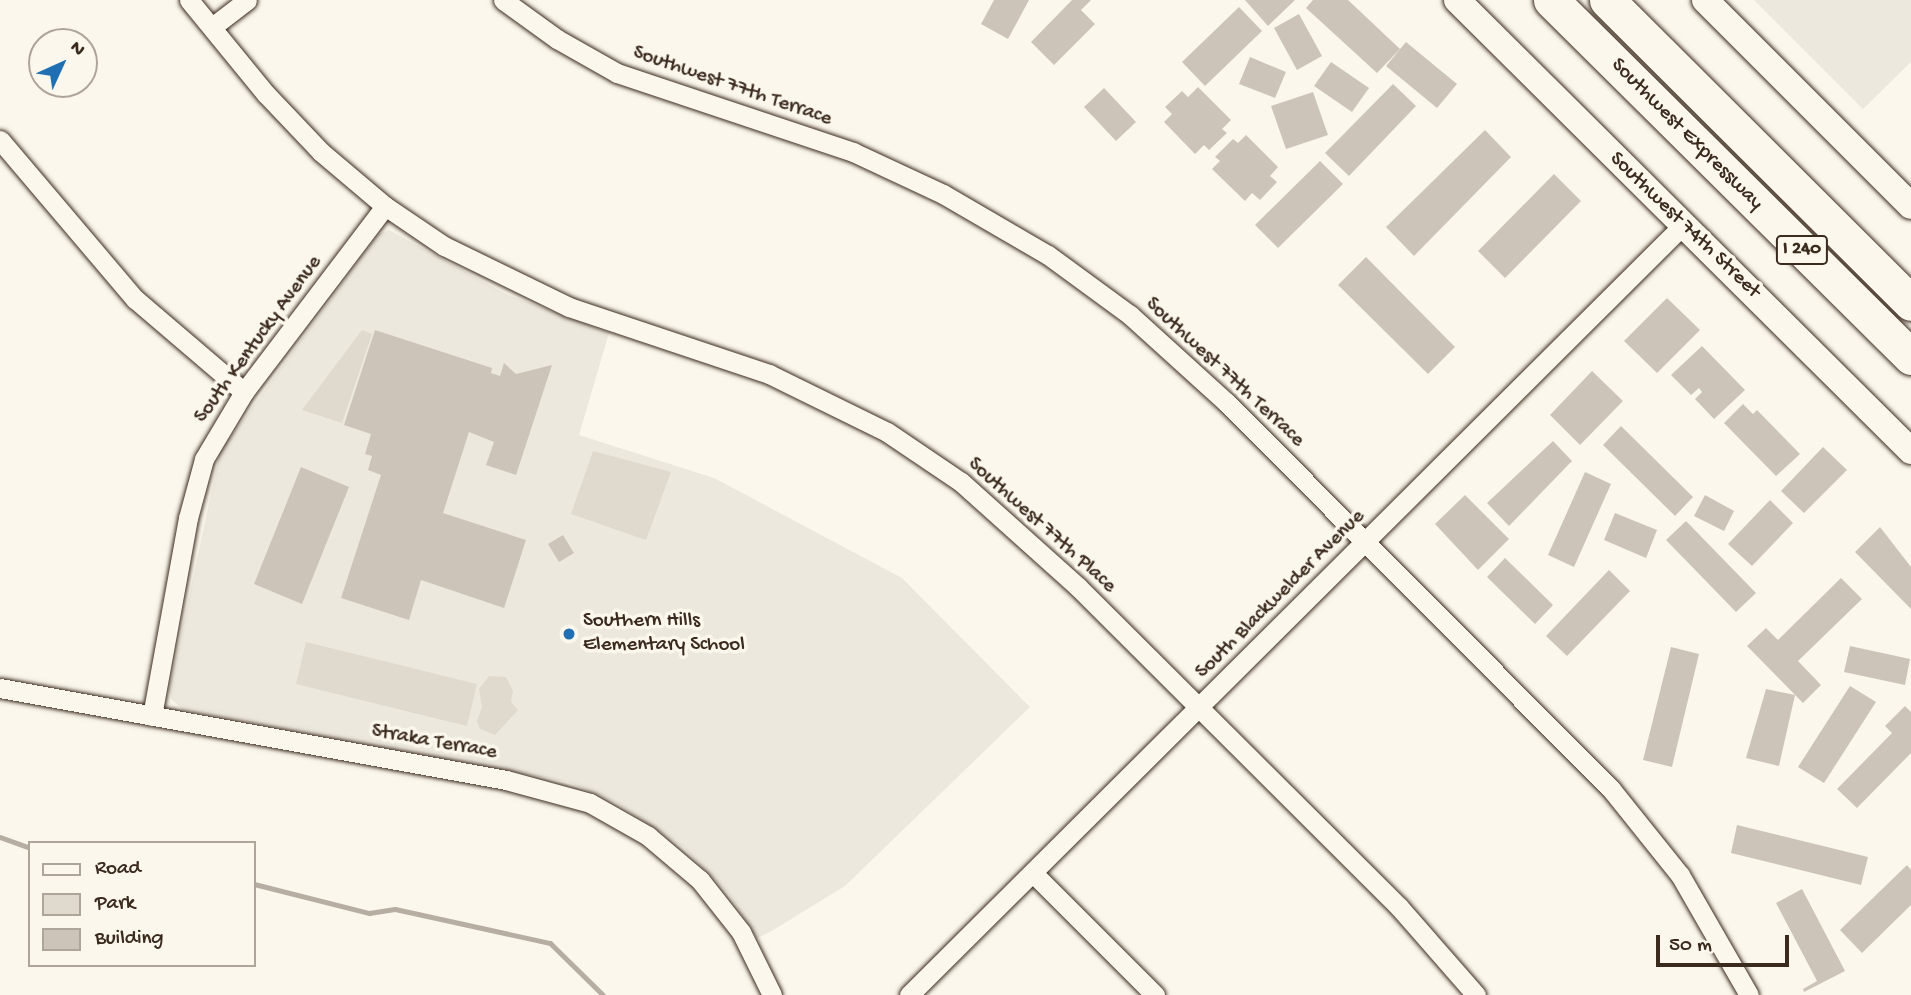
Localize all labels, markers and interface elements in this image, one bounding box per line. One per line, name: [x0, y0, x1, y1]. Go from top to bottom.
north arrow: [28, 28, 98, 98]
text: N: [64, 37, 89, 62]
street label: Southwest 77th Terrace: [629, 41, 835, 133]
street label: Southwest Expressway: [1605, 54, 1767, 216]
street label: Southwest 74th Street: [1603, 147, 1765, 305]
road number: I 240: [1776, 234, 1828, 266]
street label: South Kentucky Avenue: [190, 251, 328, 429]
street label: Southwest 77th Terrace: [1139, 293, 1309, 453]
street label: Southwest 77th Place: [962, 453, 1120, 599]
street label: South Blackwelder Avenue: [1191, 505, 1371, 685]
place label: Southern Hills Elementary School: [583, 609, 745, 659]
marker: Southern Hills Elementary School: [561, 626, 577, 642]
street label: Straka Terrace: [369, 720, 499, 766]
legend: [28, 841, 256, 967]
text: Road: [95, 857, 141, 882]
text: Park: [95, 892, 135, 917]
scale bar: [1659, 922, 1792, 966]
text: Building: [95, 927, 164, 952]
text: 50 m: [1669, 934, 1712, 959]

